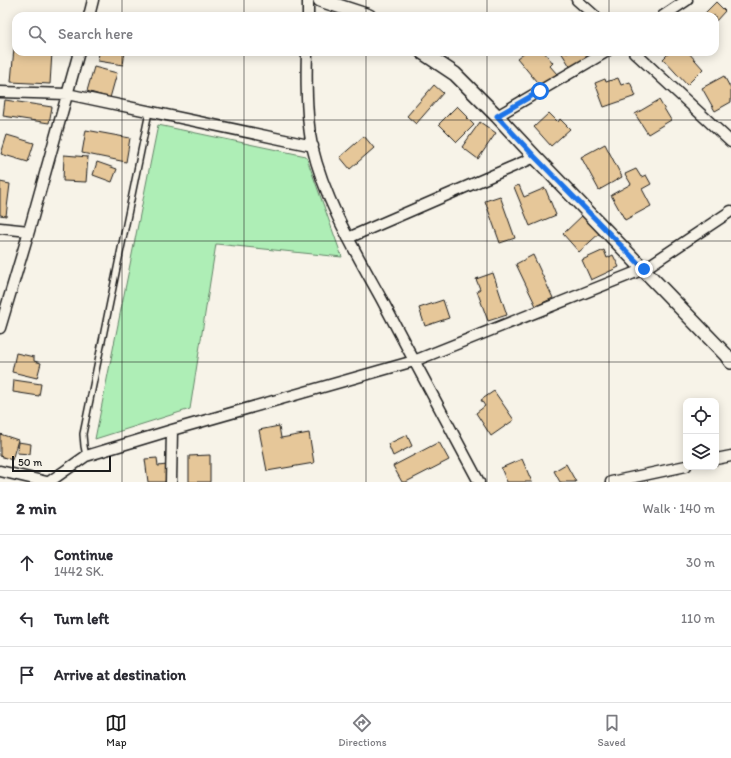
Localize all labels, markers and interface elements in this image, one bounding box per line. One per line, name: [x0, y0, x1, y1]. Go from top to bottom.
search box: [12, 12, 719, 56]
icon: search: [26, 23, 48, 45]
text: Search here: [58, 25, 133, 43]
route start: [531, 82, 549, 100]
route end: [635, 260, 653, 278]
map controls: [683, 398, 719, 470]
button: locate: [683, 398, 719, 434]
button: layers: [683, 434, 719, 470]
scale bar: [12, 454, 111, 473]
text: 50 m: [18, 456, 42, 469]
text: 2 min: [16, 498, 56, 518]
text: Walk · 140 m: [643, 501, 715, 516]
text: Continue: [54, 546, 113, 564]
icon: ahead: [16, 552, 38, 574]
text: 30 m: [686, 555, 715, 570]
text: 1442 SK.: [54, 564, 104, 579]
icon: left: [16, 608, 38, 630]
text: Turn left: [54, 610, 109, 628]
text: 110 m: [681, 611, 715, 626]
icon: arrive: [16, 664, 38, 686]
text: Arrive at destination: [54, 666, 186, 684]
tab: Map: [105, 712, 127, 749]
tab: Directions: [338, 712, 387, 749]
tab: Saved: [597, 712, 626, 749]

